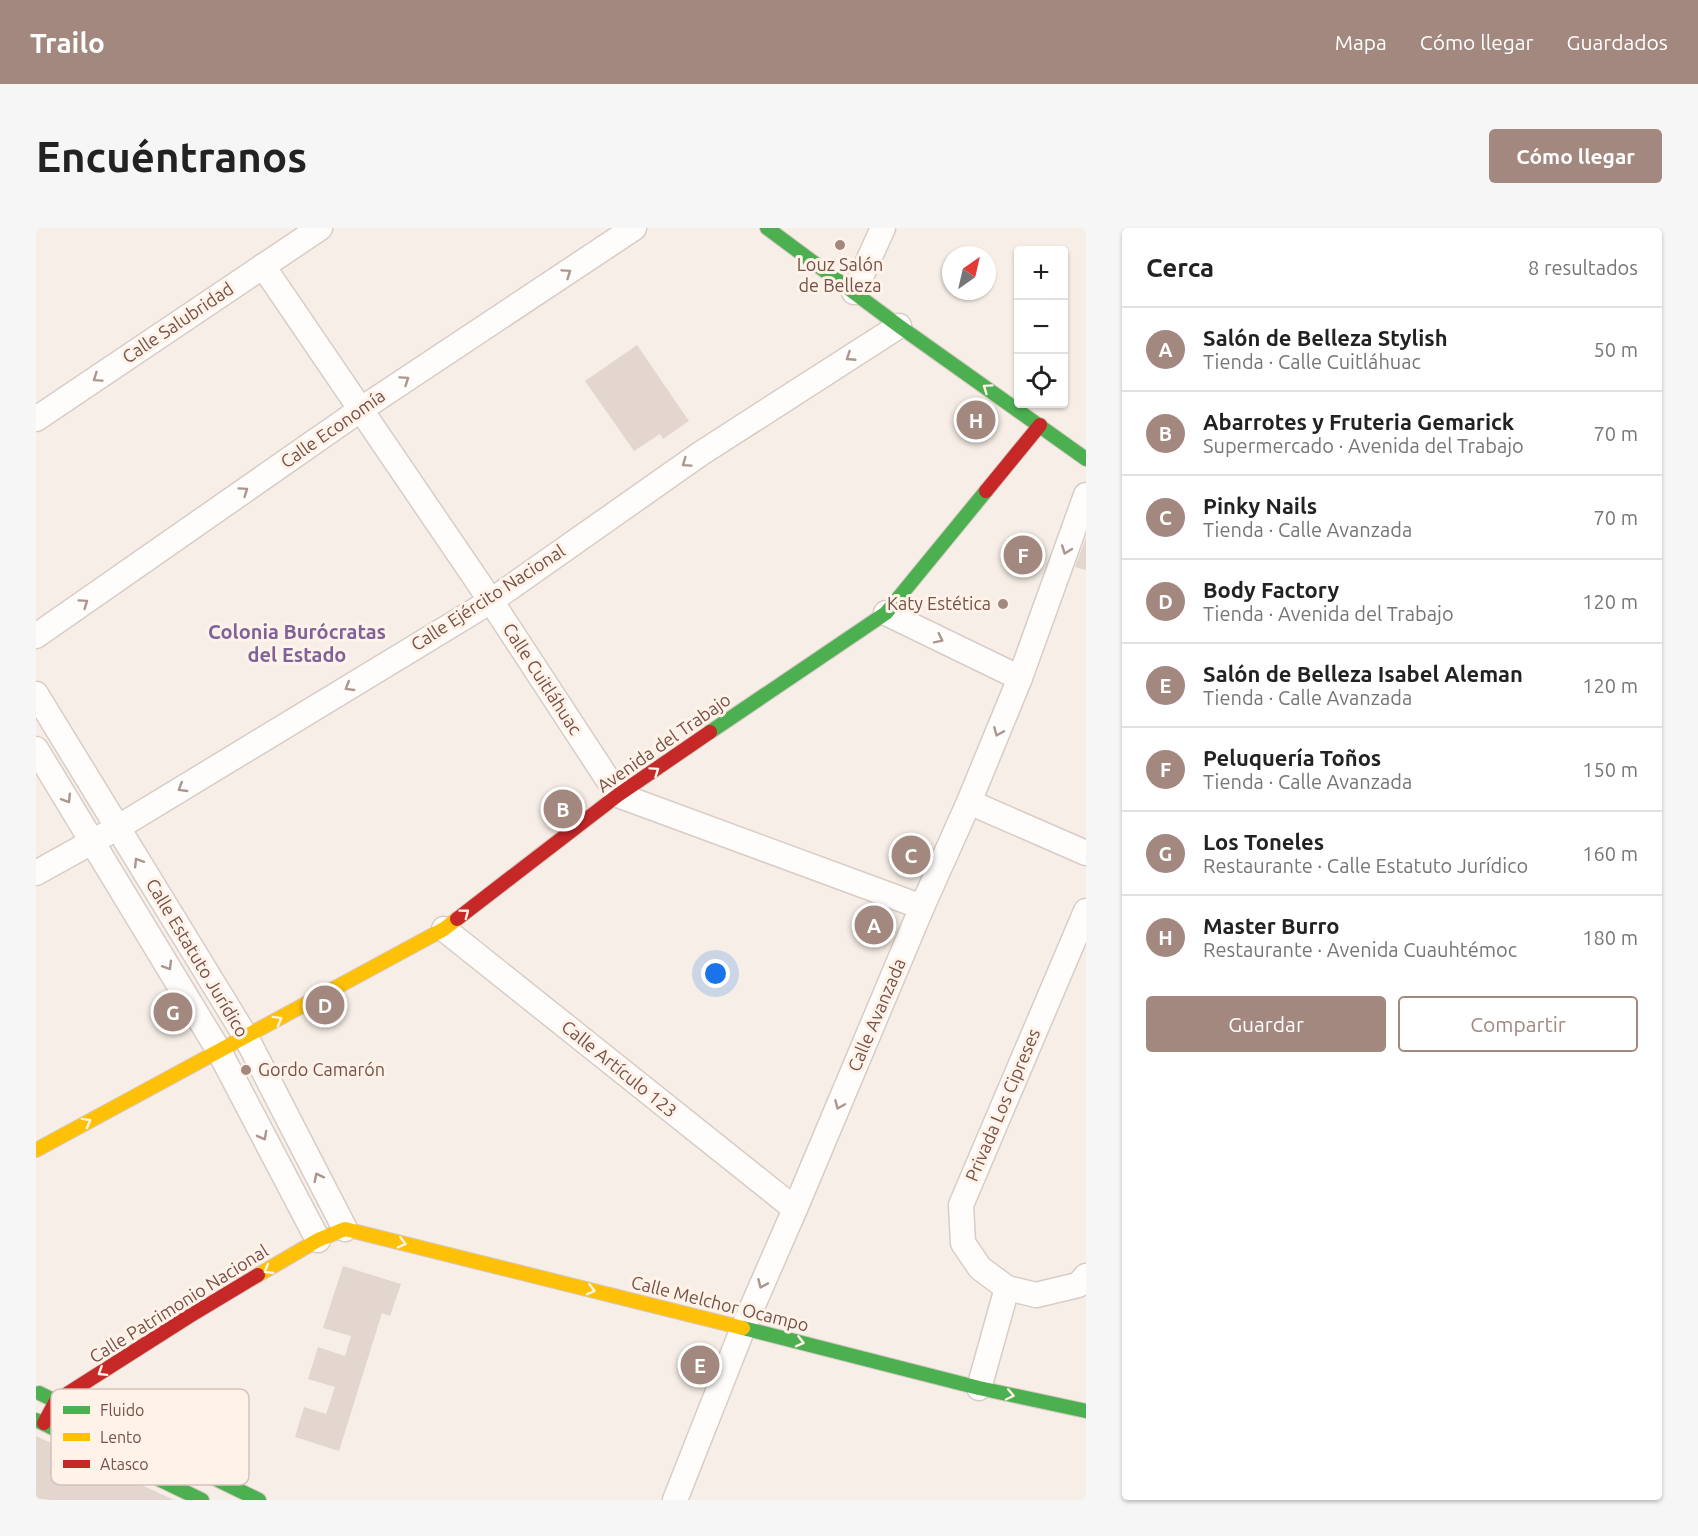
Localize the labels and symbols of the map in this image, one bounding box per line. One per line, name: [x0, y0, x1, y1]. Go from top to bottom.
marker: Louz Salón de Belleza: [833, 238, 847, 252]
north arrow: [942, 246, 996, 300]
place label: Louz Salón de Belleza: [797, 254, 883, 295]
one-way arrow: [561, 268, 571, 280]
street label: Calle Salubridad: [118, 278, 237, 367]
one-way arrow: [846, 350, 856, 362]
one-way arrow: [93, 371, 104, 382]
one-way arrow: [398, 377, 409, 388]
one-way arrow: [983, 384, 994, 395]
street label: Calle Economía: [276, 385, 388, 472]
pin: H: [956, 398, 996, 442]
one-way arrow: [682, 456, 693, 467]
one-way arrow: [237, 487, 248, 498]
pin: F: [1004, 532, 1042, 578]
street label: Calle Ejército Nacional: [407, 540, 568, 654]
one-way arrow: [1061, 544, 1074, 555]
place label: Katy Estética: [887, 593, 991, 613]
marker: Katy Estética: [996, 597, 1010, 611]
one-way arrow: [77, 599, 88, 610]
street label: Calle Cuitláhuac: [499, 619, 586, 738]
district label: Colonia Burócratas del Estado: [208, 620, 386, 666]
one-way arrow: [932, 631, 943, 643]
one-way arrow: [345, 679, 355, 691]
street label: Avenida del Trabajo: [593, 689, 734, 796]
one-way arrow: [993, 726, 1005, 737]
one-way arrow: [648, 767, 659, 778]
one-way arrow: [178, 781, 188, 793]
pin: B: [544, 786, 582, 832]
one-way arrow: [59, 793, 71, 803]
pin: C: [892, 832, 930, 878]
one-way arrow: [133, 858, 145, 868]
street label: Calle Estatuto Jurídico: [143, 875, 253, 1040]
pin: A: [854, 902, 894, 948]
one-way arrow: [458, 909, 469, 920]
street label: Calle Avanzada: [843, 955, 909, 1074]
your location: [701, 959, 730, 988]
one-way arrow: [160, 960, 172, 970]
pin: D: [306, 982, 344, 1028]
pin: G: [154, 990, 192, 1034]
one-way arrow: [271, 1016, 282, 1027]
street label: Calle Artículo 123: [558, 1016, 681, 1121]
street label: Privada Los Cipreses: [961, 1025, 1043, 1184]
place label: Gordo Camarón: [258, 1059, 385, 1079]
marker: Gordo Camarón: [239, 1063, 253, 1077]
one-way arrow: [834, 1098, 846, 1109]
one-way arrow: [81, 1118, 92, 1129]
one-way arrow: [256, 1129, 268, 1140]
one-way arrow: [314, 1173, 325, 1183]
one-way arrow: [396, 1236, 406, 1249]
street label: Calle Patrimonio Nacional: [85, 1240, 272, 1366]
one-way arrow: [264, 1262, 274, 1274]
street label: Calle Melchor Ocampo: [629, 1271, 811, 1335]
one-way arrow: [757, 1278, 769, 1289]
one-way arrow: [586, 1282, 596, 1295]
one-way arrow: [795, 1335, 805, 1348]
pin: E: [680, 1342, 720, 1388]
one-way arrow: [98, 1365, 109, 1376]
one-way arrow: [1005, 1388, 1015, 1401]
legend: [51, 1389, 249, 1485]
text: Fluido: [100, 1401, 144, 1419]
text: Lento: [100, 1428, 142, 1446]
text: Atasco: [100, 1455, 149, 1473]

